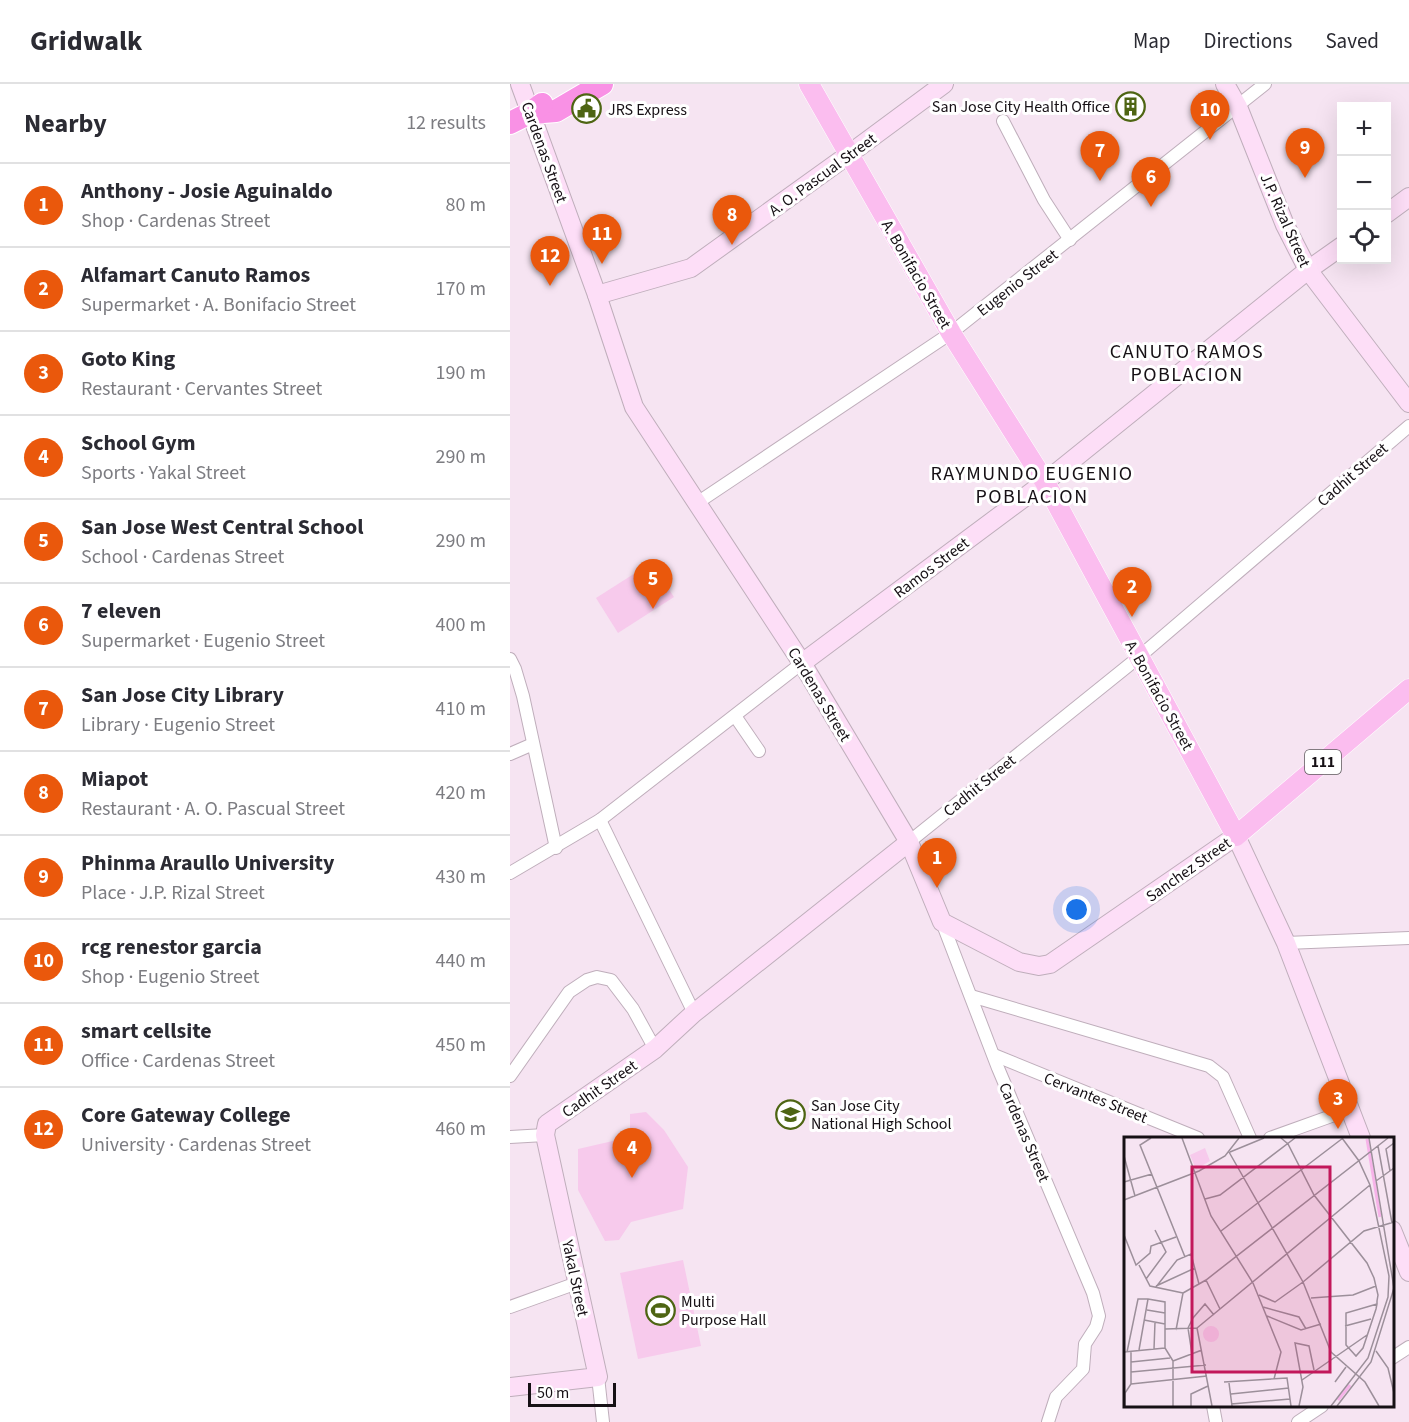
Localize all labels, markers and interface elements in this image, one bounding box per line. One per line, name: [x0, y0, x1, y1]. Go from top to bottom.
text: Gridwalk: [30, 21, 142, 61]
text: Map: [1133, 26, 1171, 56]
text: Directions: [1204, 26, 1292, 56]
text: Saved: [1325, 26, 1379, 56]
building icon: San Jose City Health Office: [1115, 90, 1147, 122]
pin: 10: [1190, 91, 1230, 140]
public building icon: JRS Express: [571, 93, 603, 125]
place label: San Jose City Health Office: [932, 96, 1110, 118]
street label: Cardenas Street: [516, 99, 573, 207]
place label: JRS Express: [608, 99, 687, 121]
map controls: [1337, 102, 1391, 264]
button: +: [1337, 102, 1391, 156]
text: Nearby: [24, 105, 107, 142]
text: 12 results: [406, 109, 486, 137]
street label: A. O. Pascual Street: [764, 128, 881, 221]
pin: 9: [1286, 128, 1324, 178]
pin: 7: [1080, 132, 1120, 181]
button: −: [1337, 156, 1391, 210]
pin: 6: [1132, 158, 1170, 207]
street label: J.P. Rizal Street: [1255, 170, 1316, 271]
text: Anthony - Josie Aguinaldo: [81, 175, 333, 207]
text: 1: [38, 191, 49, 219]
text: 80 m: [446, 191, 486, 219]
pin: 8: [712, 196, 752, 245]
text: Shop · Cardenas Street: [81, 207, 270, 235]
button: locate: [1337, 210, 1391, 264]
pin: 11: [582, 214, 622, 264]
street label: A. Bonifacio Street: [876, 216, 957, 333]
pin: 12: [530, 236, 570, 286]
street label: Eugenio Street: [972, 244, 1063, 321]
text: Alfamart Canuto Ramos: [81, 259, 310, 291]
text: 2: [38, 275, 49, 303]
text: 170 m: [436, 275, 486, 303]
text: Supermarket · A. Bonifacio Street: [81, 291, 356, 319]
district label: CANUTO RAMOS POBLACION: [1110, 338, 1264, 389]
text: Goto King: [81, 343, 175, 375]
text: 3: [38, 359, 49, 387]
text: 190 m: [436, 359, 486, 387]
text: Restaurant · Cervantes Street: [81, 375, 322, 403]
text: School Gym: [81, 427, 196, 459]
street label: Cadhit Street: [1312, 437, 1393, 512]
text: 4: [38, 443, 49, 471]
text: 290 m: [436, 443, 486, 471]
text: Sports · Yakal Street: [81, 459, 246, 487]
district label: RAYMUNDO EUGENIO POBLACION: [930, 460, 1134, 511]
text: San Jose West Central School: [81, 511, 364, 543]
text: 5: [38, 527, 49, 555]
text: 290 m: [436, 527, 486, 555]
street label: Ramos Street: [889, 532, 974, 603]
text: School · Cardenas Street: [81, 543, 284, 571]
pin: 5: [634, 560, 672, 609]
pin: 2: [1112, 568, 1152, 617]
text: 7 eleven: [81, 595, 161, 627]
text: 6: [38, 611, 49, 639]
text: 400 m: [436, 611, 486, 639]
text: Supermarket · Eugenio Street: [81, 627, 325, 655]
street label: A. Bonifacio Street: [1120, 637, 1199, 755]
street label: Cardenas Street: [782, 643, 856, 746]
text: San Jose City Library: [81, 679, 284, 711]
text: 7: [38, 695, 49, 723]
text: 410 m: [436, 695, 486, 723]
text: Library · Eugenio Street: [81, 711, 275, 739]
street label: Cadhit Street: [939, 749, 1021, 822]
road number: 111: [1305, 750, 1341, 774]
text: Miapot: [81, 763, 148, 795]
text: 8: [38, 779, 49, 807]
text: 420 m: [436, 779, 486, 807]
text: Restaurant · A. O. Pascual Street: [81, 795, 345, 823]
street label: Sanchez Street: [1142, 832, 1236, 907]
pin: 1: [918, 838, 956, 888]
text: Phinma Araullo University: [81, 847, 335, 879]
text: 9: [38, 863, 49, 891]
text: 430 m: [436, 863, 486, 891]
text: Place · J.P. Rizal Street: [81, 879, 265, 907]
your location: [1062, 895, 1091, 924]
text: rcg renestor garcia: [81, 931, 262, 963]
text: 10: [33, 947, 54, 975]
text: 440 m: [436, 947, 486, 975]
text: Shop · Eugenio Street: [81, 963, 259, 991]
text: smart cellsite: [81, 1015, 212, 1047]
text: 11: [33, 1031, 54, 1059]
text: 450 m: [436, 1031, 486, 1059]
text: Office · Cardenas Street: [81, 1047, 275, 1075]
street label: Cadhit Street: [557, 1054, 642, 1123]
street label: Cervantes Street: [1040, 1067, 1151, 1129]
street label: Cardenas Street: [993, 1079, 1055, 1186]
pin: 3: [1318, 1080, 1358, 1129]
place label: San Jose City National High School: [811, 1095, 952, 1135]
school or university icon: San Jose City National High School: [774, 1098, 806, 1130]
text: Core Gateway College: [81, 1099, 291, 1131]
text: 12: [33, 1115, 54, 1143]
text: 460 m: [436, 1115, 486, 1143]
pin: 4: [612, 1128, 652, 1178]
text: University · Cardenas Street: [81, 1131, 311, 1159]
inset map: [1124, 1137, 1394, 1407]
street label: Yakal Street: [556, 1237, 594, 1319]
place label: Multi Purpose Hall: [681, 1291, 766, 1331]
sports icon: Multi Purpose Hall: [644, 1294, 676, 1326]
scale bar: [528, 1380, 616, 1408]
text: 50 m: [537, 1382, 569, 1404]

